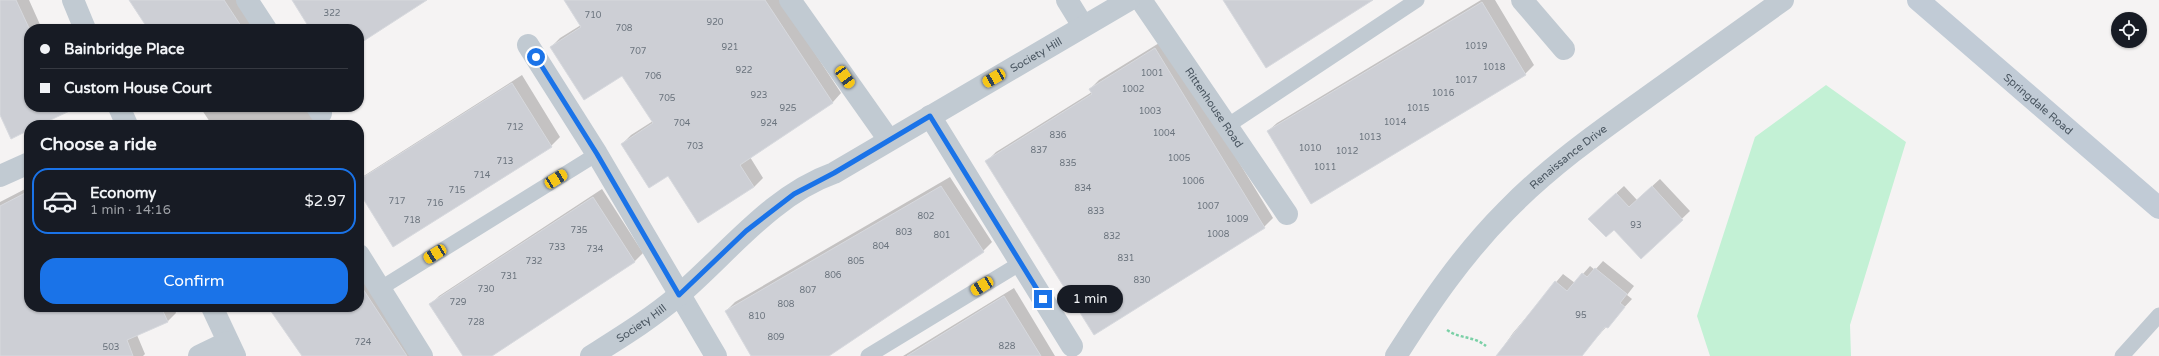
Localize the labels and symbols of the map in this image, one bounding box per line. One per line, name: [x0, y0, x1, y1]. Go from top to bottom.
house number: 322: [324, 8, 340, 19]
house number: 710: [585, 10, 602, 21]
house number: 920: [707, 17, 724, 28]
house number: 708: [616, 23, 633, 34]
street label: Society Hill: [1008, 34, 1064, 75]
house number: 1019: [1465, 41, 1488, 52]
house number: 921: [722, 42, 738, 53]
house number: 707: [630, 46, 647, 57]
route start: [527, 48, 545, 66]
house number: 1018: [1483, 62, 1506, 73]
car: [833, 64, 857, 90]
house number: 922: [736, 65, 752, 76]
street label: Rittenhouse Road: [1182, 65, 1246, 150]
car: [981, 67, 1007, 89]
house number: 1001: [1141, 68, 1163, 79]
house number: 706: [645, 71, 662, 82]
street label: Springdale Road: [2001, 71, 2076, 137]
house number: 1017: [1455, 75, 1478, 86]
house number: 1002: [1122, 84, 1144, 95]
house number: 1016: [1432, 88, 1455, 99]
house number: 923: [751, 90, 767, 101]
house number: 705: [659, 93, 676, 104]
house number: 925: [780, 103, 797, 114]
house number: 1015: [1407, 103, 1430, 114]
house number: 1003: [1139, 106, 1161, 117]
house number: 1014: [1384, 117, 1407, 128]
house number: 704: [674, 118, 691, 129]
house number: 924: [761, 118, 778, 129]
house number: 712: [507, 122, 523, 133]
street label: Renaissance Drive: [1527, 122, 1609, 192]
house number: 1004: [1153, 128, 1176, 139]
house number: 836: [1050, 130, 1067, 141]
house number: 1013: [1359, 132, 1381, 143]
house number: 703: [687, 141, 703, 152]
house number: 1010: [1299, 143, 1322, 154]
house number: 837: [1031, 145, 1048, 156]
house number: 1012: [1336, 146, 1358, 157]
house number: 1005: [1168, 153, 1191, 164]
house number: 713: [497, 156, 513, 167]
house number: 835: [1060, 158, 1077, 169]
house number: 1011: [1314, 162, 1336, 173]
car: [543, 168, 569, 190]
house number: 714: [474, 170, 491, 181]
house number: 1006: [1182, 176, 1205, 187]
house number: 834: [1075, 183, 1092, 194]
house number: 715: [449, 185, 466, 196]
house number: 717: [389, 196, 406, 207]
house number: 716: [427, 198, 444, 209]
house number: 1007: [1197, 201, 1220, 212]
house number: 833: [1088, 206, 1104, 217]
house number: 802: [918, 211, 934, 222]
house number: 1009: [1226, 214, 1249, 225]
house number: 718: [404, 215, 421, 226]
house number: 93: [1630, 220, 1642, 231]
house number: 735: [571, 225, 588, 236]
house number: 803: [896, 227, 912, 238]
house number: 1008: [1207, 229, 1230, 240]
house number: 801: [934, 230, 950, 241]
house number: 832: [1104, 231, 1120, 242]
house number: 804: [873, 241, 890, 252]
house number: 733: [549, 242, 565, 253]
car: [422, 243, 448, 265]
house number: 734: [587, 244, 604, 255]
house number: 831: [1118, 253, 1134, 264]
house number: 732: [526, 256, 542, 267]
house number: 805: [848, 256, 865, 267]
house number: 806: [825, 270, 842, 281]
house number: 731: [501, 271, 517, 282]
car: [969, 275, 995, 297]
house number: 830: [1134, 275, 1151, 286]
house number: 730: [478, 284, 495, 295]
house number: 807: [800, 285, 817, 296]
callout: 1 min: [1057, 285, 1123, 313]
route end: [1034, 290, 1052, 308]
house number: 729: [450, 297, 467, 308]
house number: 808: [778, 299, 795, 310]
street label: Society Hill: [614, 301, 669, 345]
house number: 95: [1575, 310, 1587, 321]
house number: 810: [749, 311, 766, 322]
house number: 728: [468, 317, 485, 328]
house number: 809: [768, 332, 785, 343]
house number: 724: [355, 337, 372, 348]
house number: 828: [999, 341, 1016, 352]
house number: 503: [103, 342, 119, 353]

